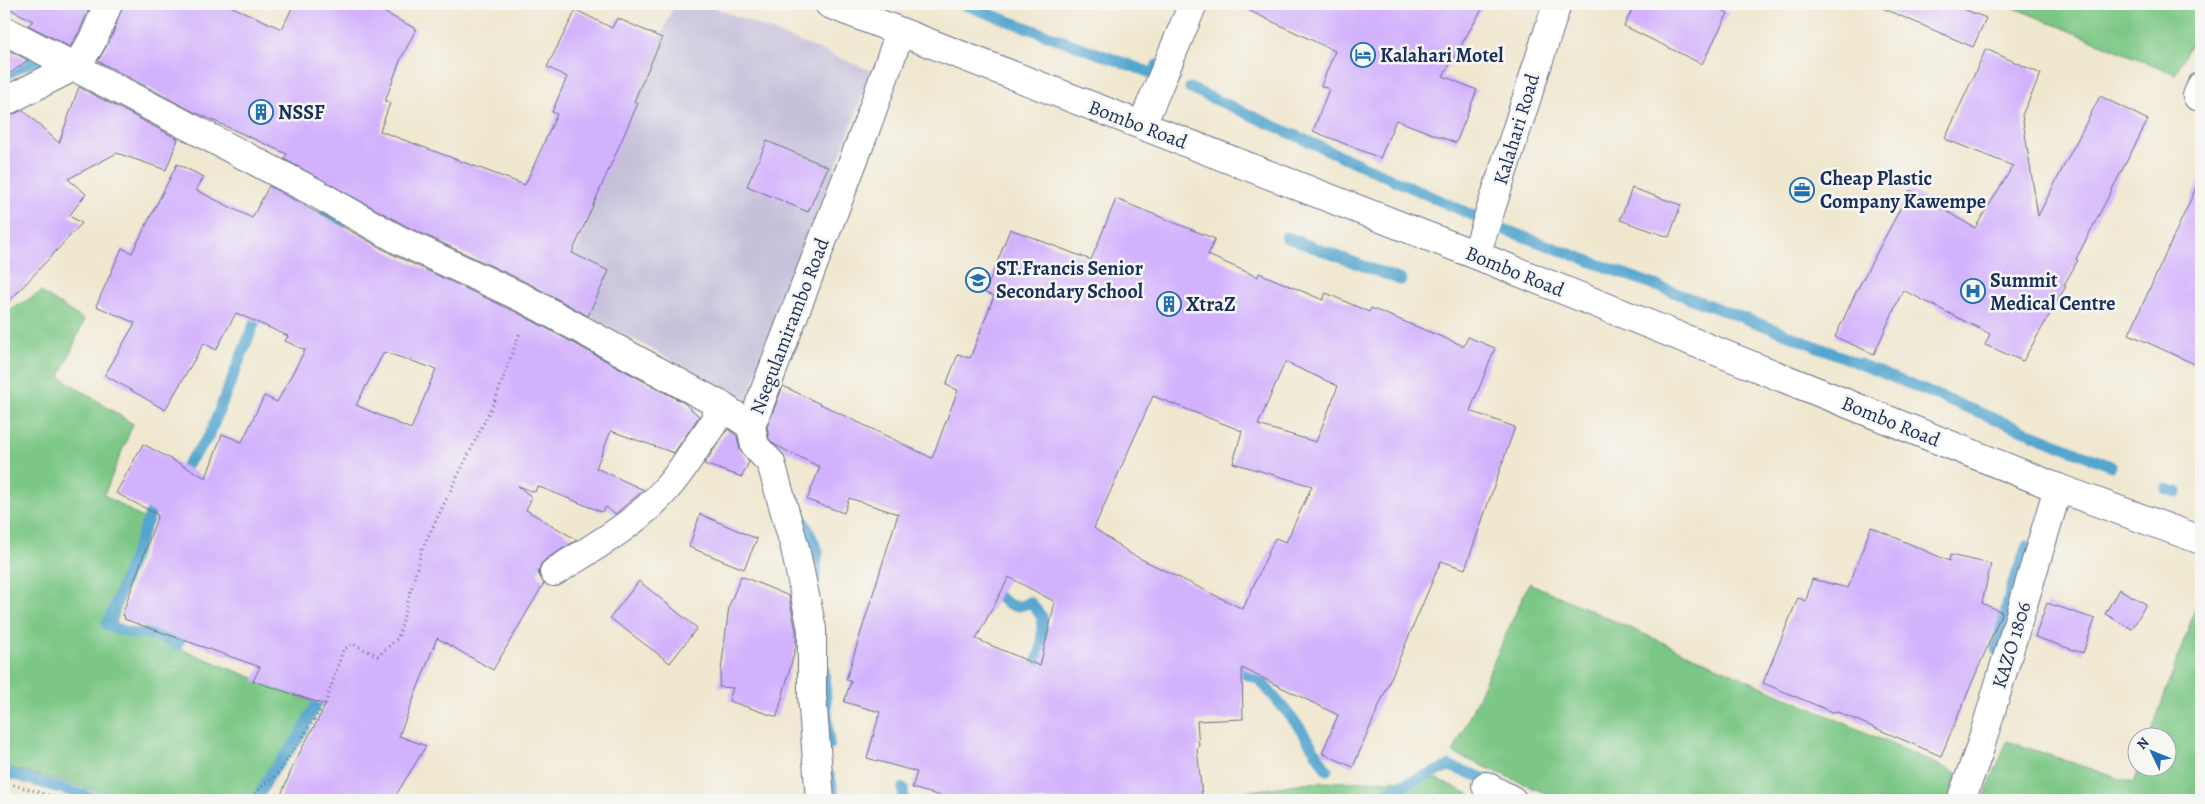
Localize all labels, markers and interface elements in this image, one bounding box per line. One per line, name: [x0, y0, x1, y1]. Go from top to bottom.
hotel icon: Kalahari Motel: [1350, 42, 1376, 68]
place label: Kalahari Motel: [1380, 42, 1504, 69]
street label: Kalahari Road: [1487, 70, 1546, 188]
street label: Bombo Road: [1084, 93, 1191, 156]
building icon: NSSF: [248, 99, 274, 125]
place label: NSSF: [278, 99, 325, 126]
place label: Cheap Plastic Company Kawempe: [1820, 165, 1986, 215]
office icon: Cheap Plastic Company Kawempe: [1789, 177, 1815, 203]
street label: Nsegulamirambo Road: [743, 234, 836, 418]
street label: Bombo Road: [1462, 239, 1568, 304]
place label: ST.Francis Senior Secondary School: [996, 255, 1144, 305]
school or university icon: ST.Francis Senior Secondary School: [965, 267, 991, 293]
place label: Summit Medical Centre: [1990, 267, 2116, 317]
hospital icon: Summit Medical Centre: [1960, 278, 1986, 304]
building icon: XtraZ: [1156, 291, 1182, 317]
place label: XtraZ: [1186, 291, 1236, 318]
street label: Bombo Road: [1838, 389, 1944, 454]
street label: KAZO 1806: [1985, 598, 2037, 692]
north arrow: [2128, 726, 2178, 776]
text: N: [2132, 733, 2153, 754]

